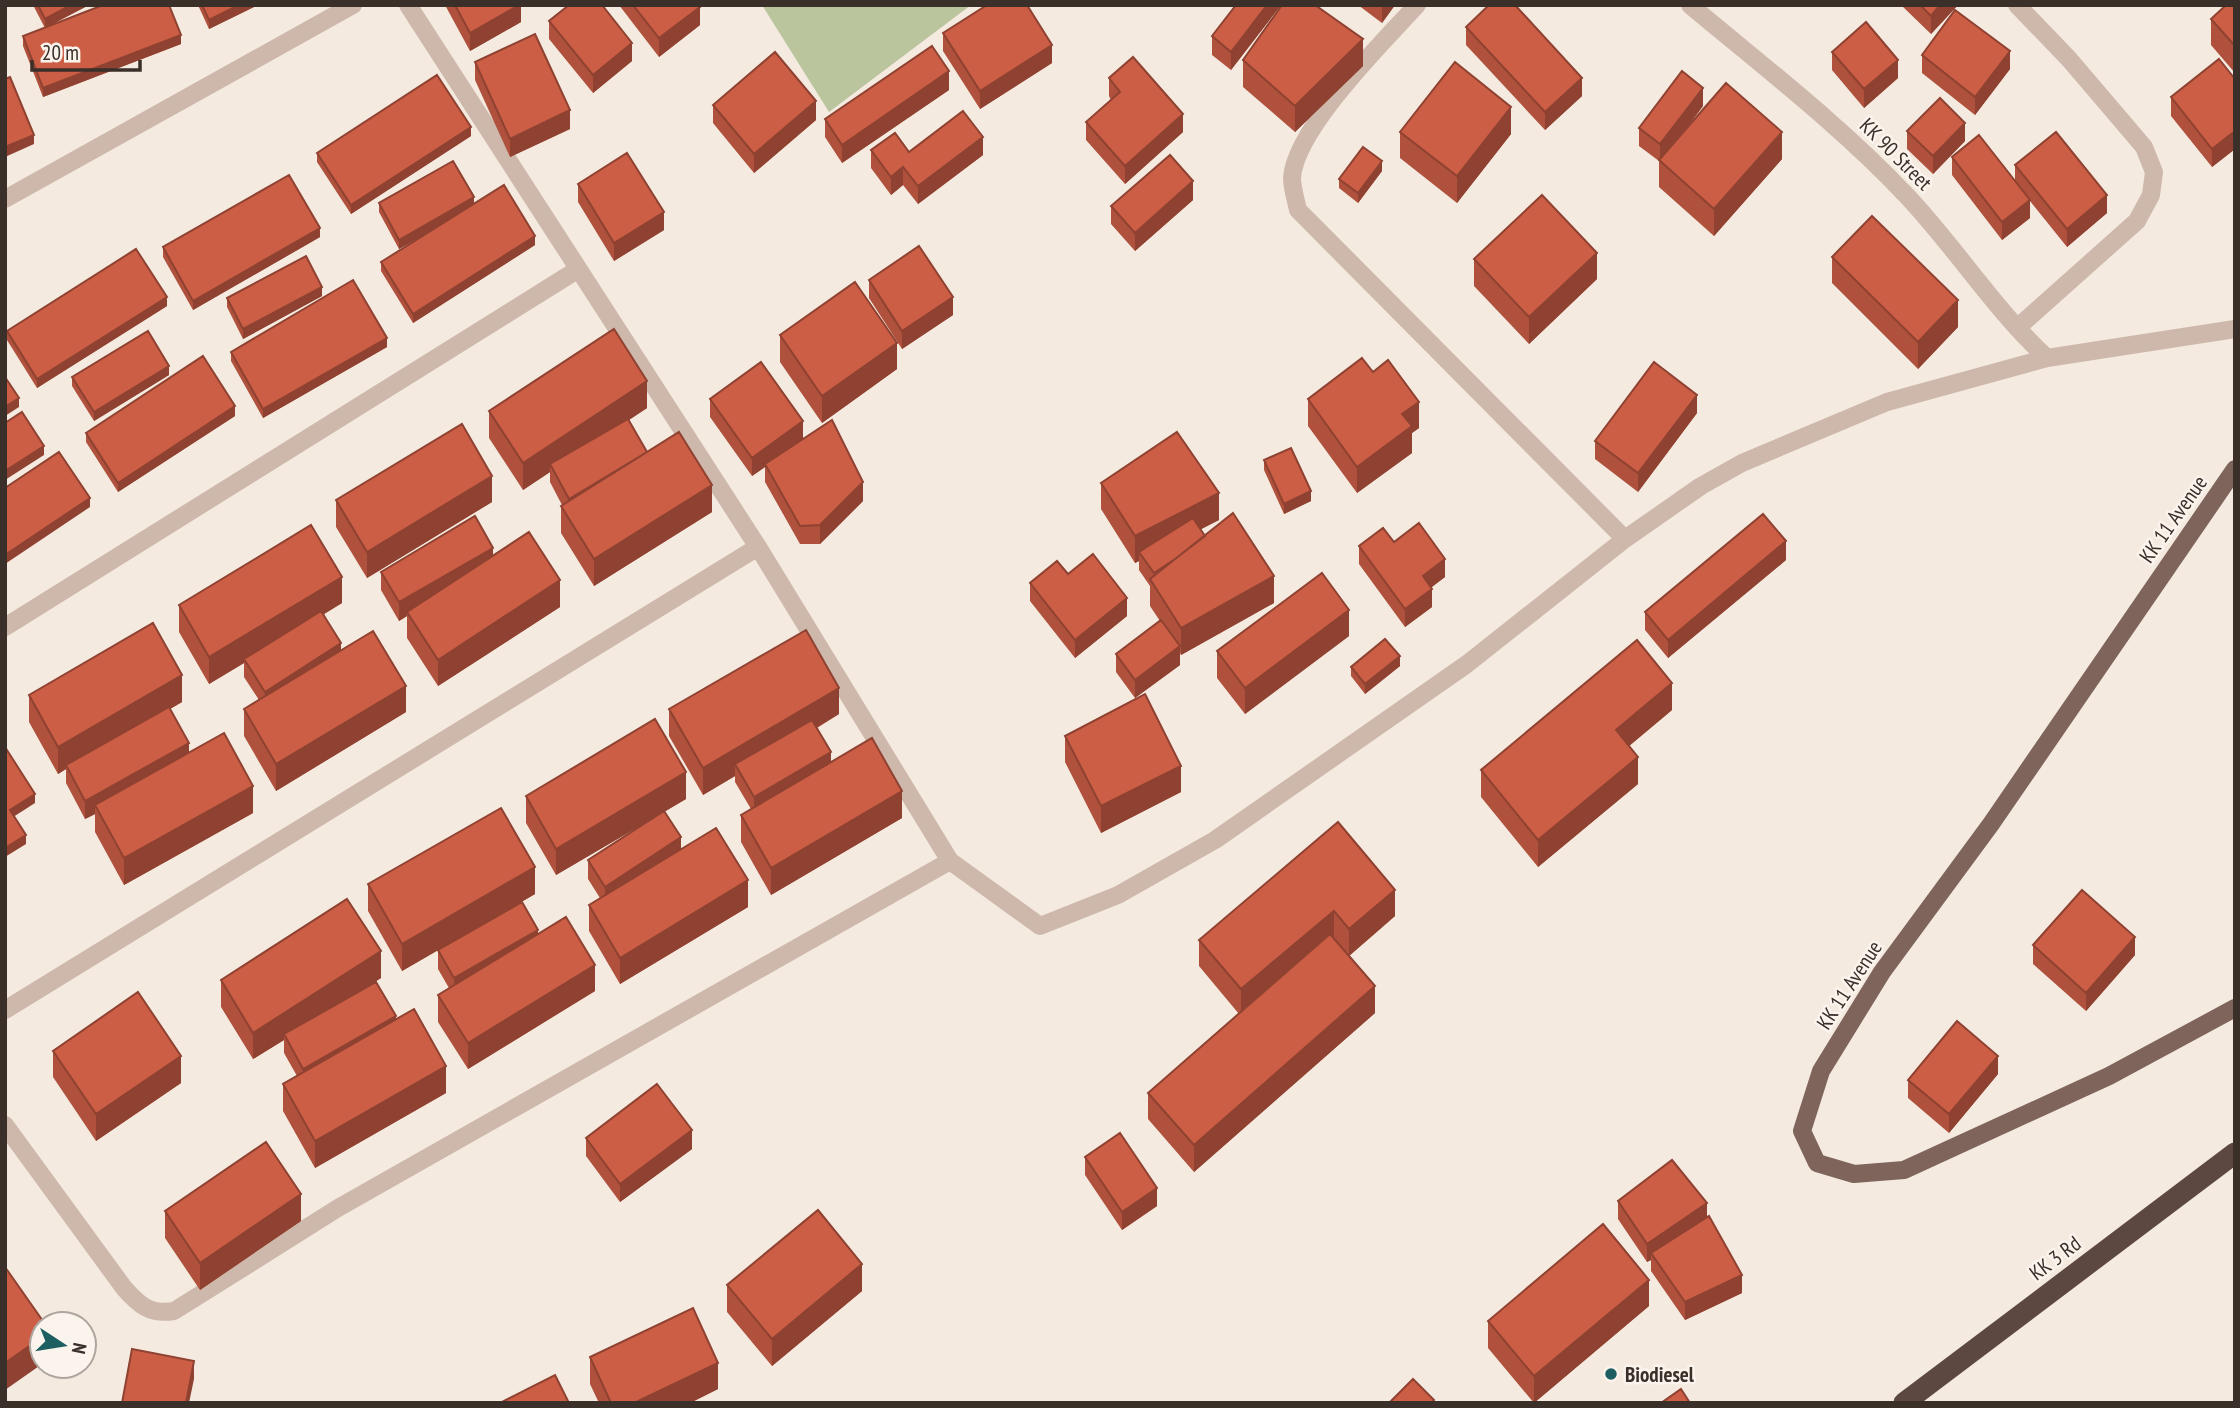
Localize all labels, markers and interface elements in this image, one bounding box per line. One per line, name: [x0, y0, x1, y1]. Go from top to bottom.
scale bar: [32, 28, 140, 72]
text: 20 m: [42, 39, 79, 66]
street label: KK 90 Street: [1854, 112, 1938, 196]
street label: KK 11 Avenue: [2133, 470, 2213, 568]
street label: KK 11 Avenue: [1810, 935, 1888, 1035]
street label: KK 3 Rd: [2024, 1230, 2086, 1286]
north arrow: [28, 1310, 98, 1380]
text: N: [67, 1341, 92, 1356]
place label: Biodiesel: [1625, 1361, 1695, 1388]
marker: Biodiesel: [1603, 1366, 1619, 1382]

